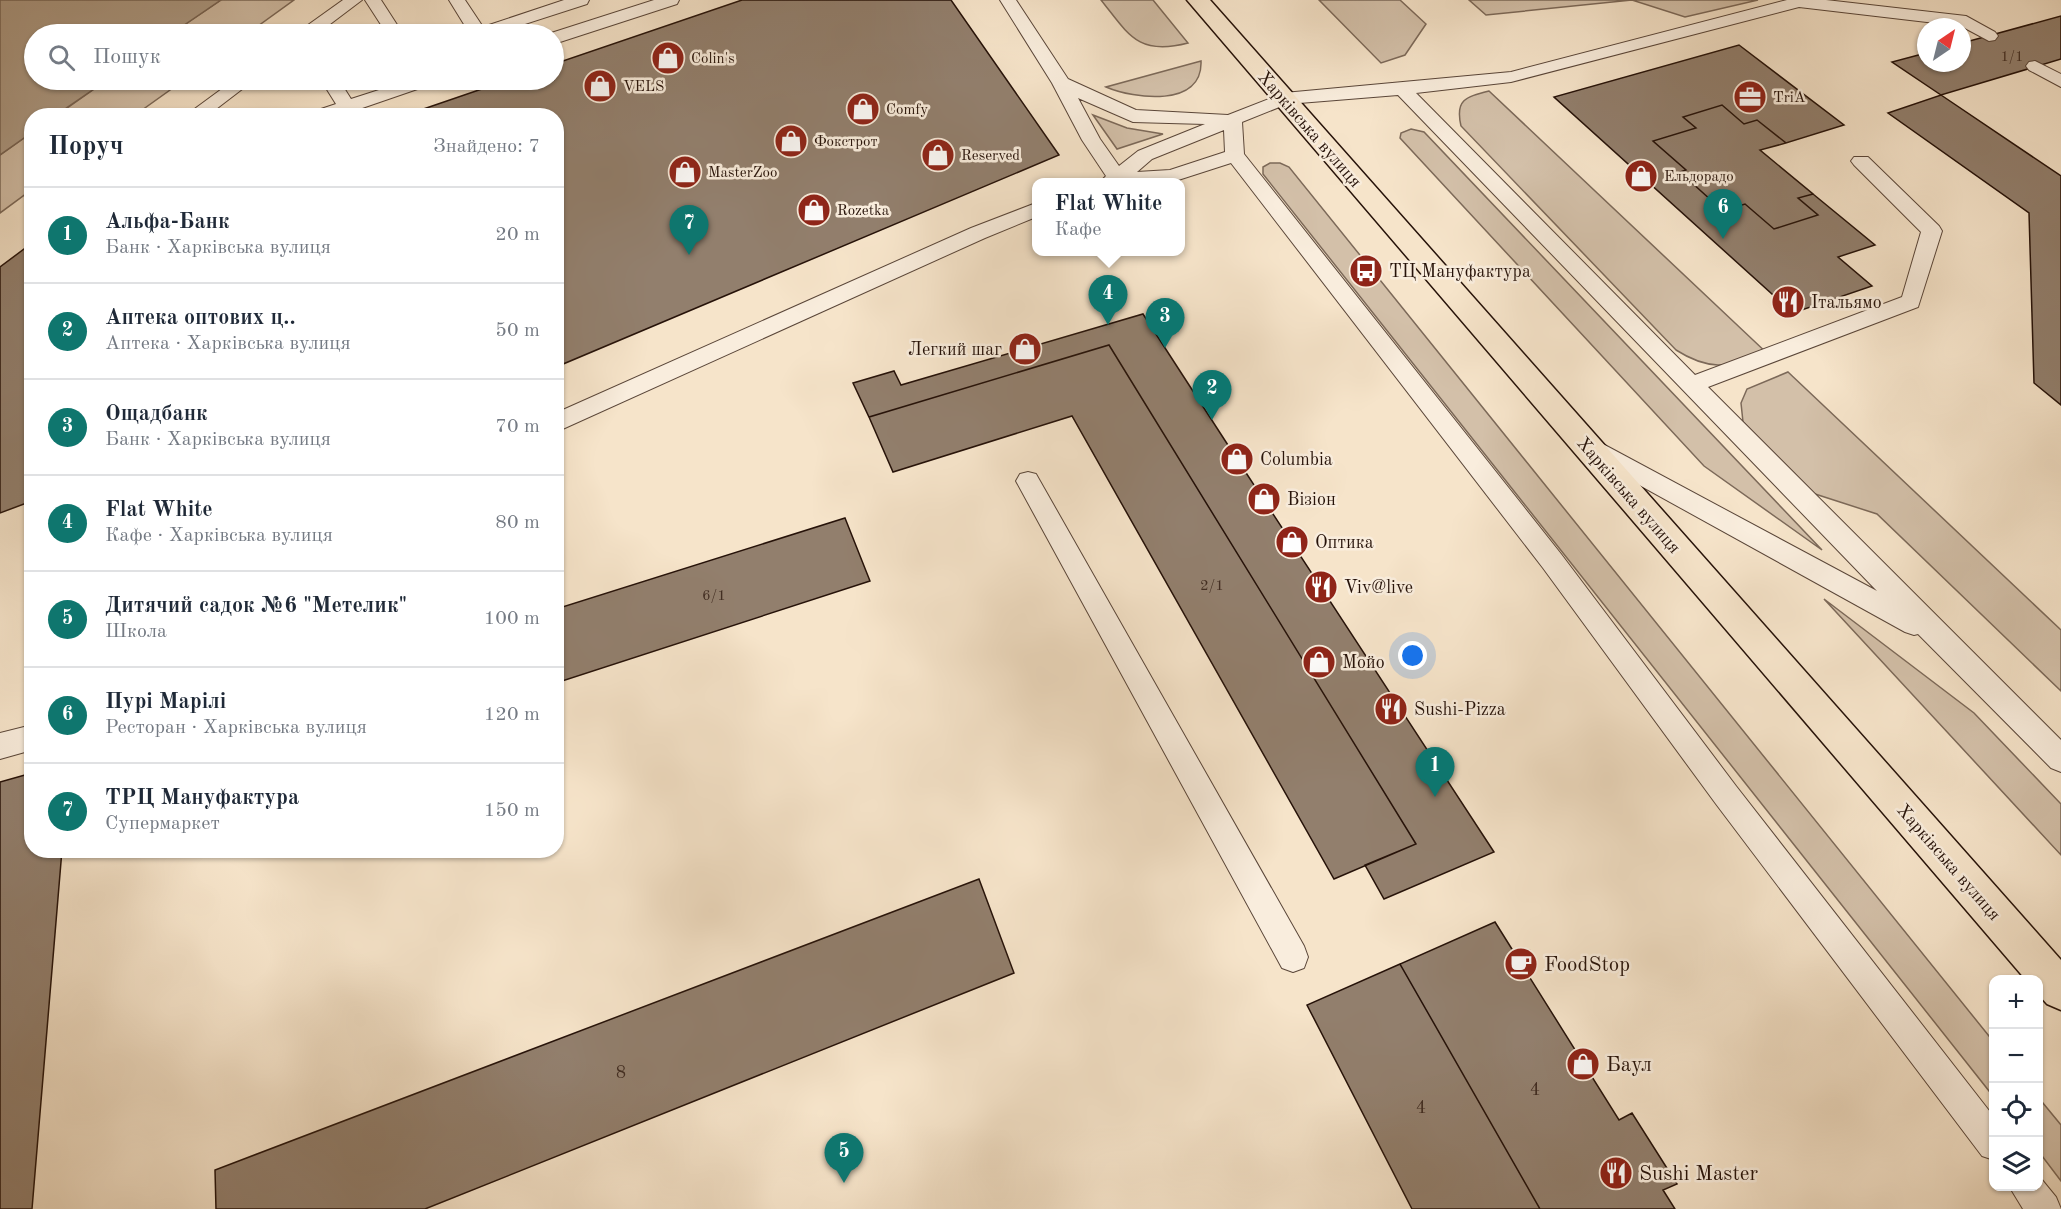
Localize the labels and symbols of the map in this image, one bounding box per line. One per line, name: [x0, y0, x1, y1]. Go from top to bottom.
north arrow: [1917, 18, 1971, 72]
shop icon: Colin's: [650, 40, 686, 76]
house number: 1/1: [2001, 50, 2023, 64]
place label: Colin's: [691, 52, 735, 67]
shop icon: VELS: [582, 68, 618, 104]
street label: Харківська вулиця: [1254, 68, 1364, 191]
office icon: TriA: [1732, 79, 1768, 115]
place label: VELS: [623, 80, 664, 95]
shop icon: Comfy: [845, 91, 881, 127]
place label: TriA: [1773, 91, 1806, 106]
place label: Comfy: [886, 103, 928, 118]
shop icon: Фокстрот: [773, 123, 809, 159]
place label: Фокстрот: [814, 135, 877, 150]
shop icon: Reserved: [920, 137, 956, 173]
place label: Reserved: [961, 149, 1020, 164]
shop icon: MasterZoo: [667, 154, 703, 190]
shop icon: Ельдорадо: [1623, 158, 1659, 194]
place label: MasterZoo: [708, 166, 777, 181]
place label: Ельдорадо: [1664, 170, 1734, 185]
pin: 6: [1704, 190, 1742, 239]
shop icon: Rozetka: [796, 192, 832, 228]
place label: Rozetka: [837, 204, 890, 219]
pin: 7: [670, 206, 708, 255]
bus stop icon: ТЦ Мануфактура: [1348, 253, 1384, 289]
place label: ТЦ Мануфактура: [1389, 263, 1531, 282]
pin: 4: [1088, 276, 1128, 325]
restaurant icon: Італьямо: [1770, 284, 1806, 320]
place label: Італьямо: [1811, 294, 1882, 312]
pin: 3: [1146, 298, 1184, 348]
shop icon: Легкий шаг: [1007, 331, 1043, 367]
place label: Легкий шаг: [908, 341, 1002, 359]
pin: 2: [1192, 370, 1232, 420]
street label: Харківська вулиця: [1573, 434, 1683, 557]
shop icon: Columbia: [1219, 441, 1255, 477]
place label: Columbia: [1260, 451, 1333, 469]
shop icon: Візіон: [1246, 481, 1282, 517]
place label: Візіон: [1287, 491, 1336, 509]
shop icon: Оптика: [1274, 524, 1310, 560]
place label: Оптика: [1315, 534, 1374, 552]
restaurant icon: Viv@live: [1303, 569, 1339, 605]
house number: 2/1: [1200, 579, 1224, 594]
place label: Viv@live: [1344, 579, 1413, 597]
house number: 6/1: [702, 589, 726, 604]
your location: [1398, 641, 1427, 670]
shop icon: Мойо: [1301, 644, 1337, 680]
place label: Мойо: [1342, 654, 1385, 672]
restaurant icon: Sushi-Pizza: [1373, 691, 1409, 727]
place label: Sushi-Pizza: [1414, 701, 1506, 719]
pin: 1: [1416, 748, 1454, 797]
street label: Харківська вулиця: [1893, 801, 2003, 924]
cafe icon: FoodStop: [1503, 946, 1539, 982]
place label: FoodStop: [1544, 955, 1630, 976]
shop icon: Баул: [1565, 1046, 1601, 1082]
place label: Баул: [1606, 1055, 1652, 1076]
house number: 8: [616, 1064, 626, 1082]
house number: 4: [1530, 1081, 1540, 1099]
house number: 4: [1416, 1099, 1426, 1117]
pin: 5: [824, 1134, 864, 1183]
restaurant icon: Sushi Master: [1598, 1155, 1634, 1191]
place label: Sushi Master: [1639, 1164, 1758, 1185]

